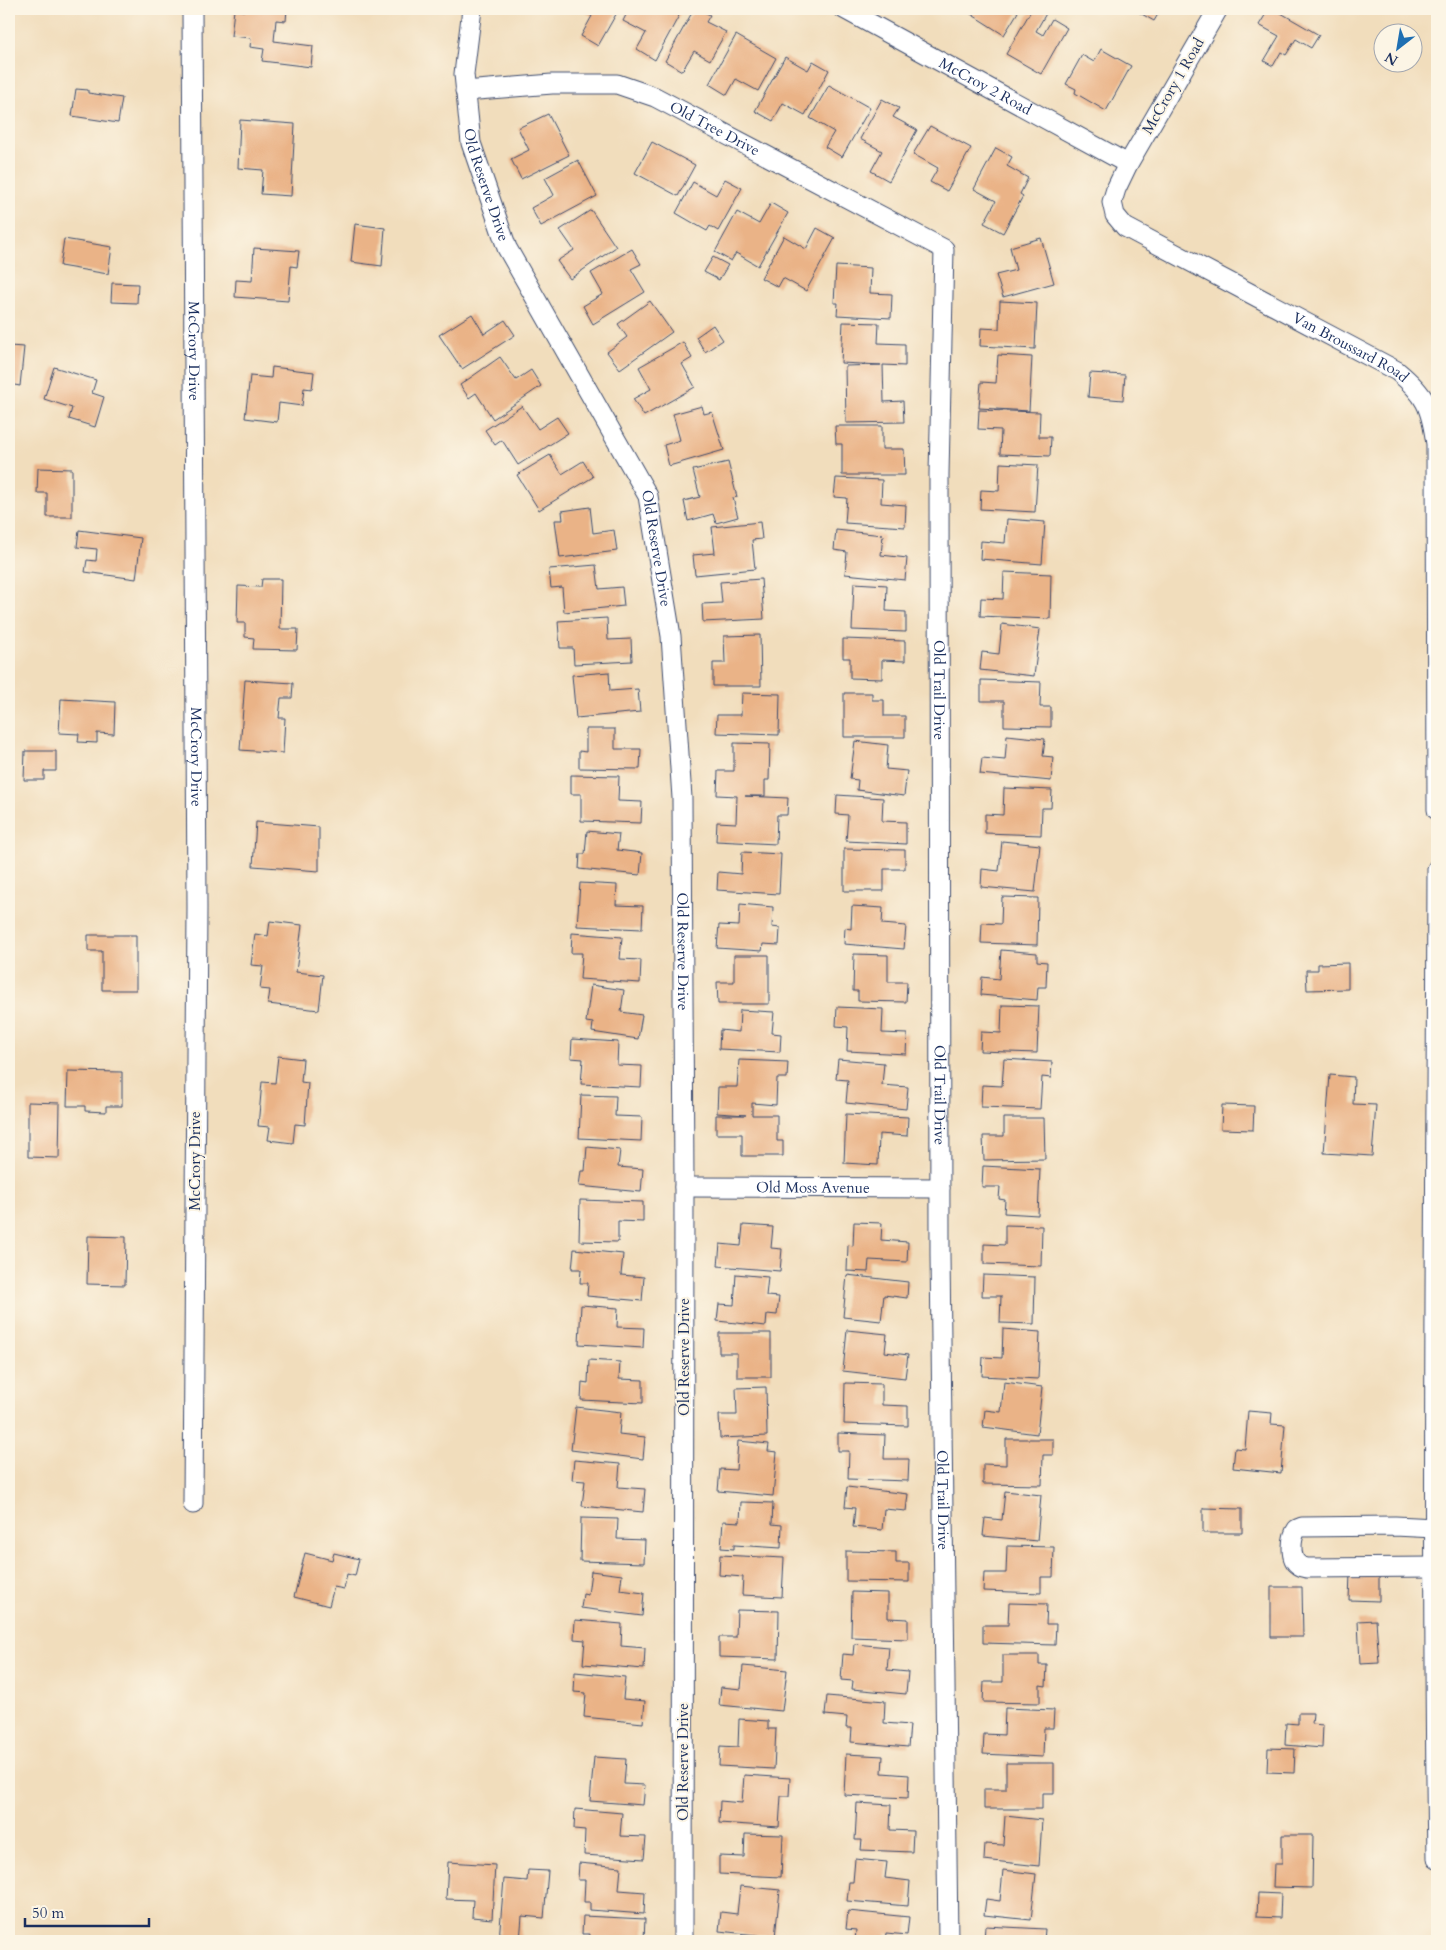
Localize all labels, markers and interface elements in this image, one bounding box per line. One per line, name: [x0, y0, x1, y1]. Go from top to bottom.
north arrow: [1374, 22, 1424, 72]
street label: McCrory 1 Road: [1137, 34, 1209, 138]
text: N: [1381, 47, 1402, 70]
street label: McCroy 2 Road: [935, 53, 1035, 120]
street label: Old Tree Drive: [666, 96, 764, 160]
street label: Old Reserve Drive: [460, 127, 514, 244]
street label: McCrory Drive: [184, 301, 204, 401]
street label: Van Broussard Road: [1289, 307, 1413, 387]
street label: Old Reserve Drive: [637, 488, 676, 608]
street label: Old Trail Drive: [929, 640, 949, 740]
street label: McCrory Drive: [186, 707, 206, 807]
street label: Old Reserve Drive: [672, 893, 693, 1011]
street label: Old Trail Drive: [930, 1045, 950, 1145]
street label: McCrory Drive: [185, 1111, 205, 1211]
street label: Old Moss Avenue: [756, 1177, 870, 1198]
street label: Old Reserve Drive: [674, 1298, 694, 1416]
street label: Old Trail Drive: [932, 1450, 953, 1550]
street label: Old Reserve Drive: [673, 1703, 693, 1821]
scale bar: [25, 1895, 149, 1927]
text: 50 m: [32, 1903, 64, 1923]

